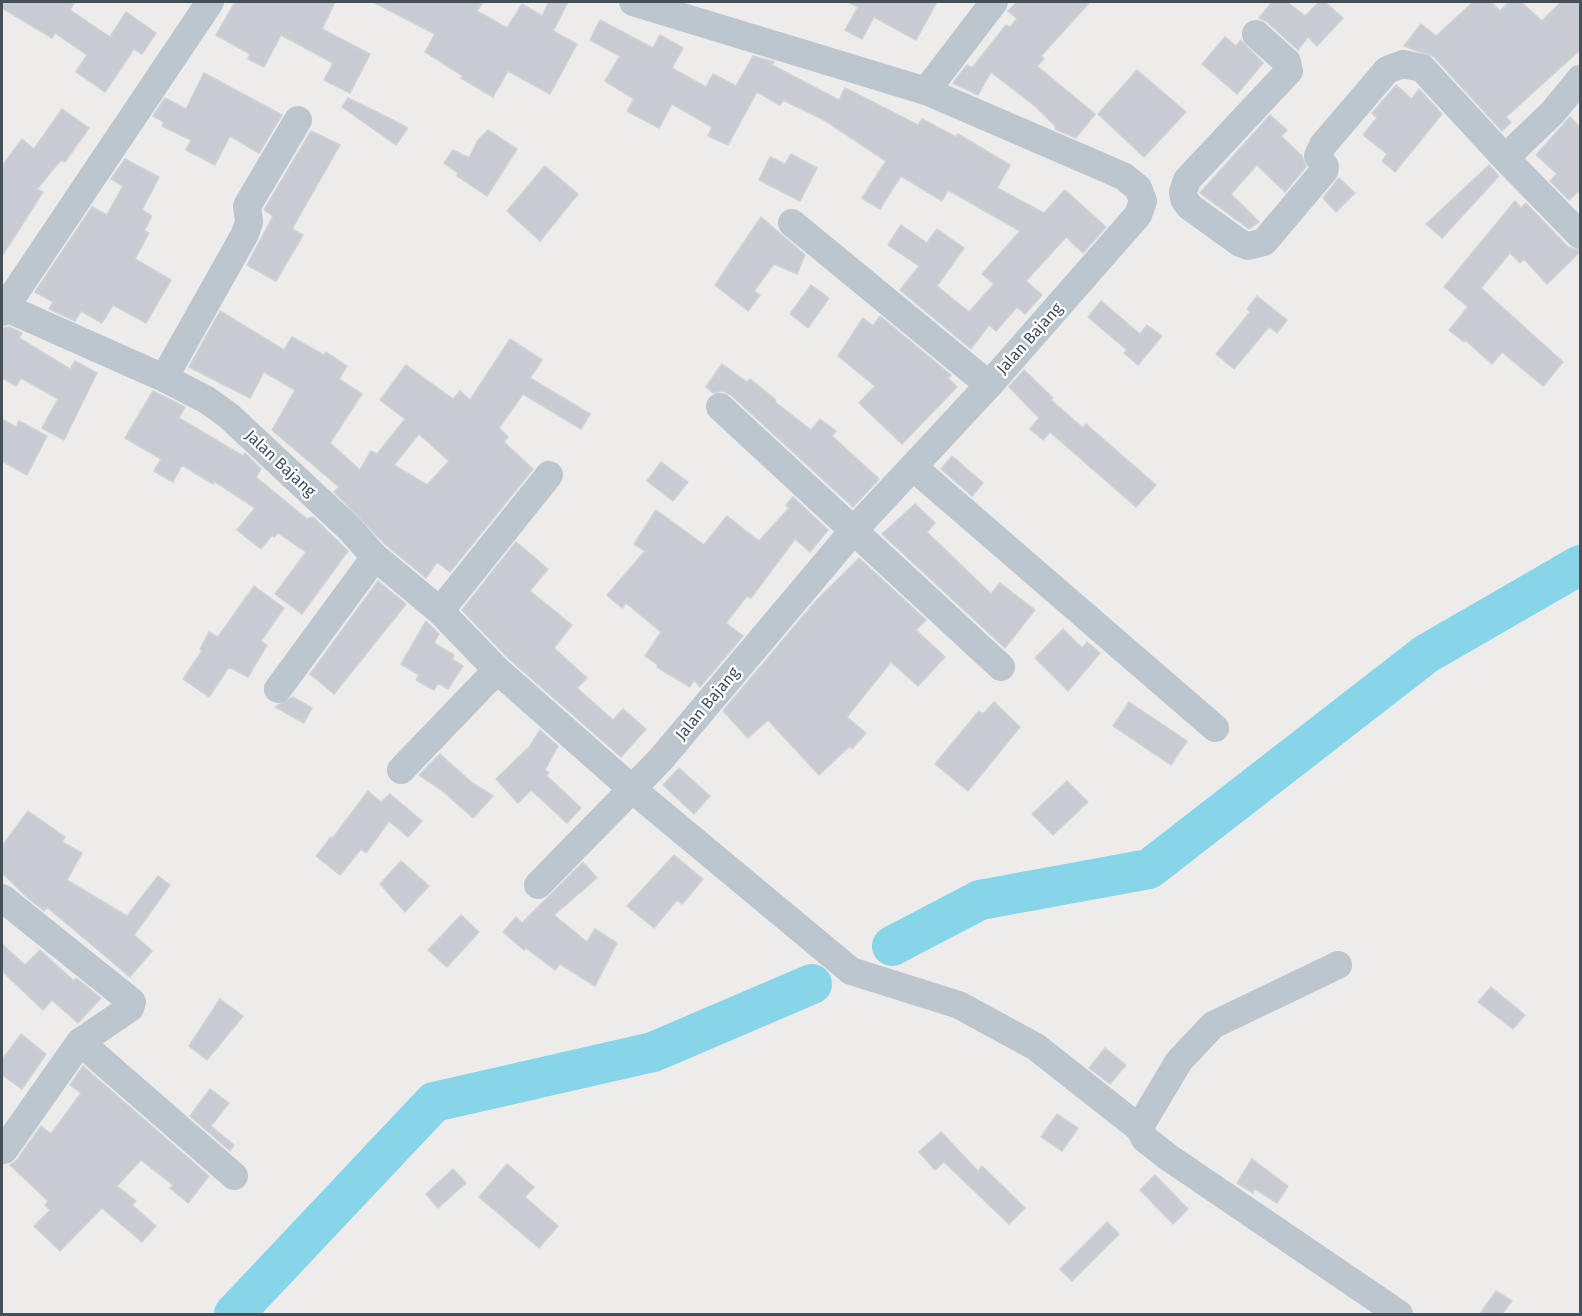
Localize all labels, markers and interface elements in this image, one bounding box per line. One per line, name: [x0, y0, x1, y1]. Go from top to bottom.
street label: Jalan Bajang: [993, 299, 1067, 379]
street label: Jalan Bajang: [241, 426, 319, 502]
street label: Jalan Bajang: [672, 664, 744, 744]

